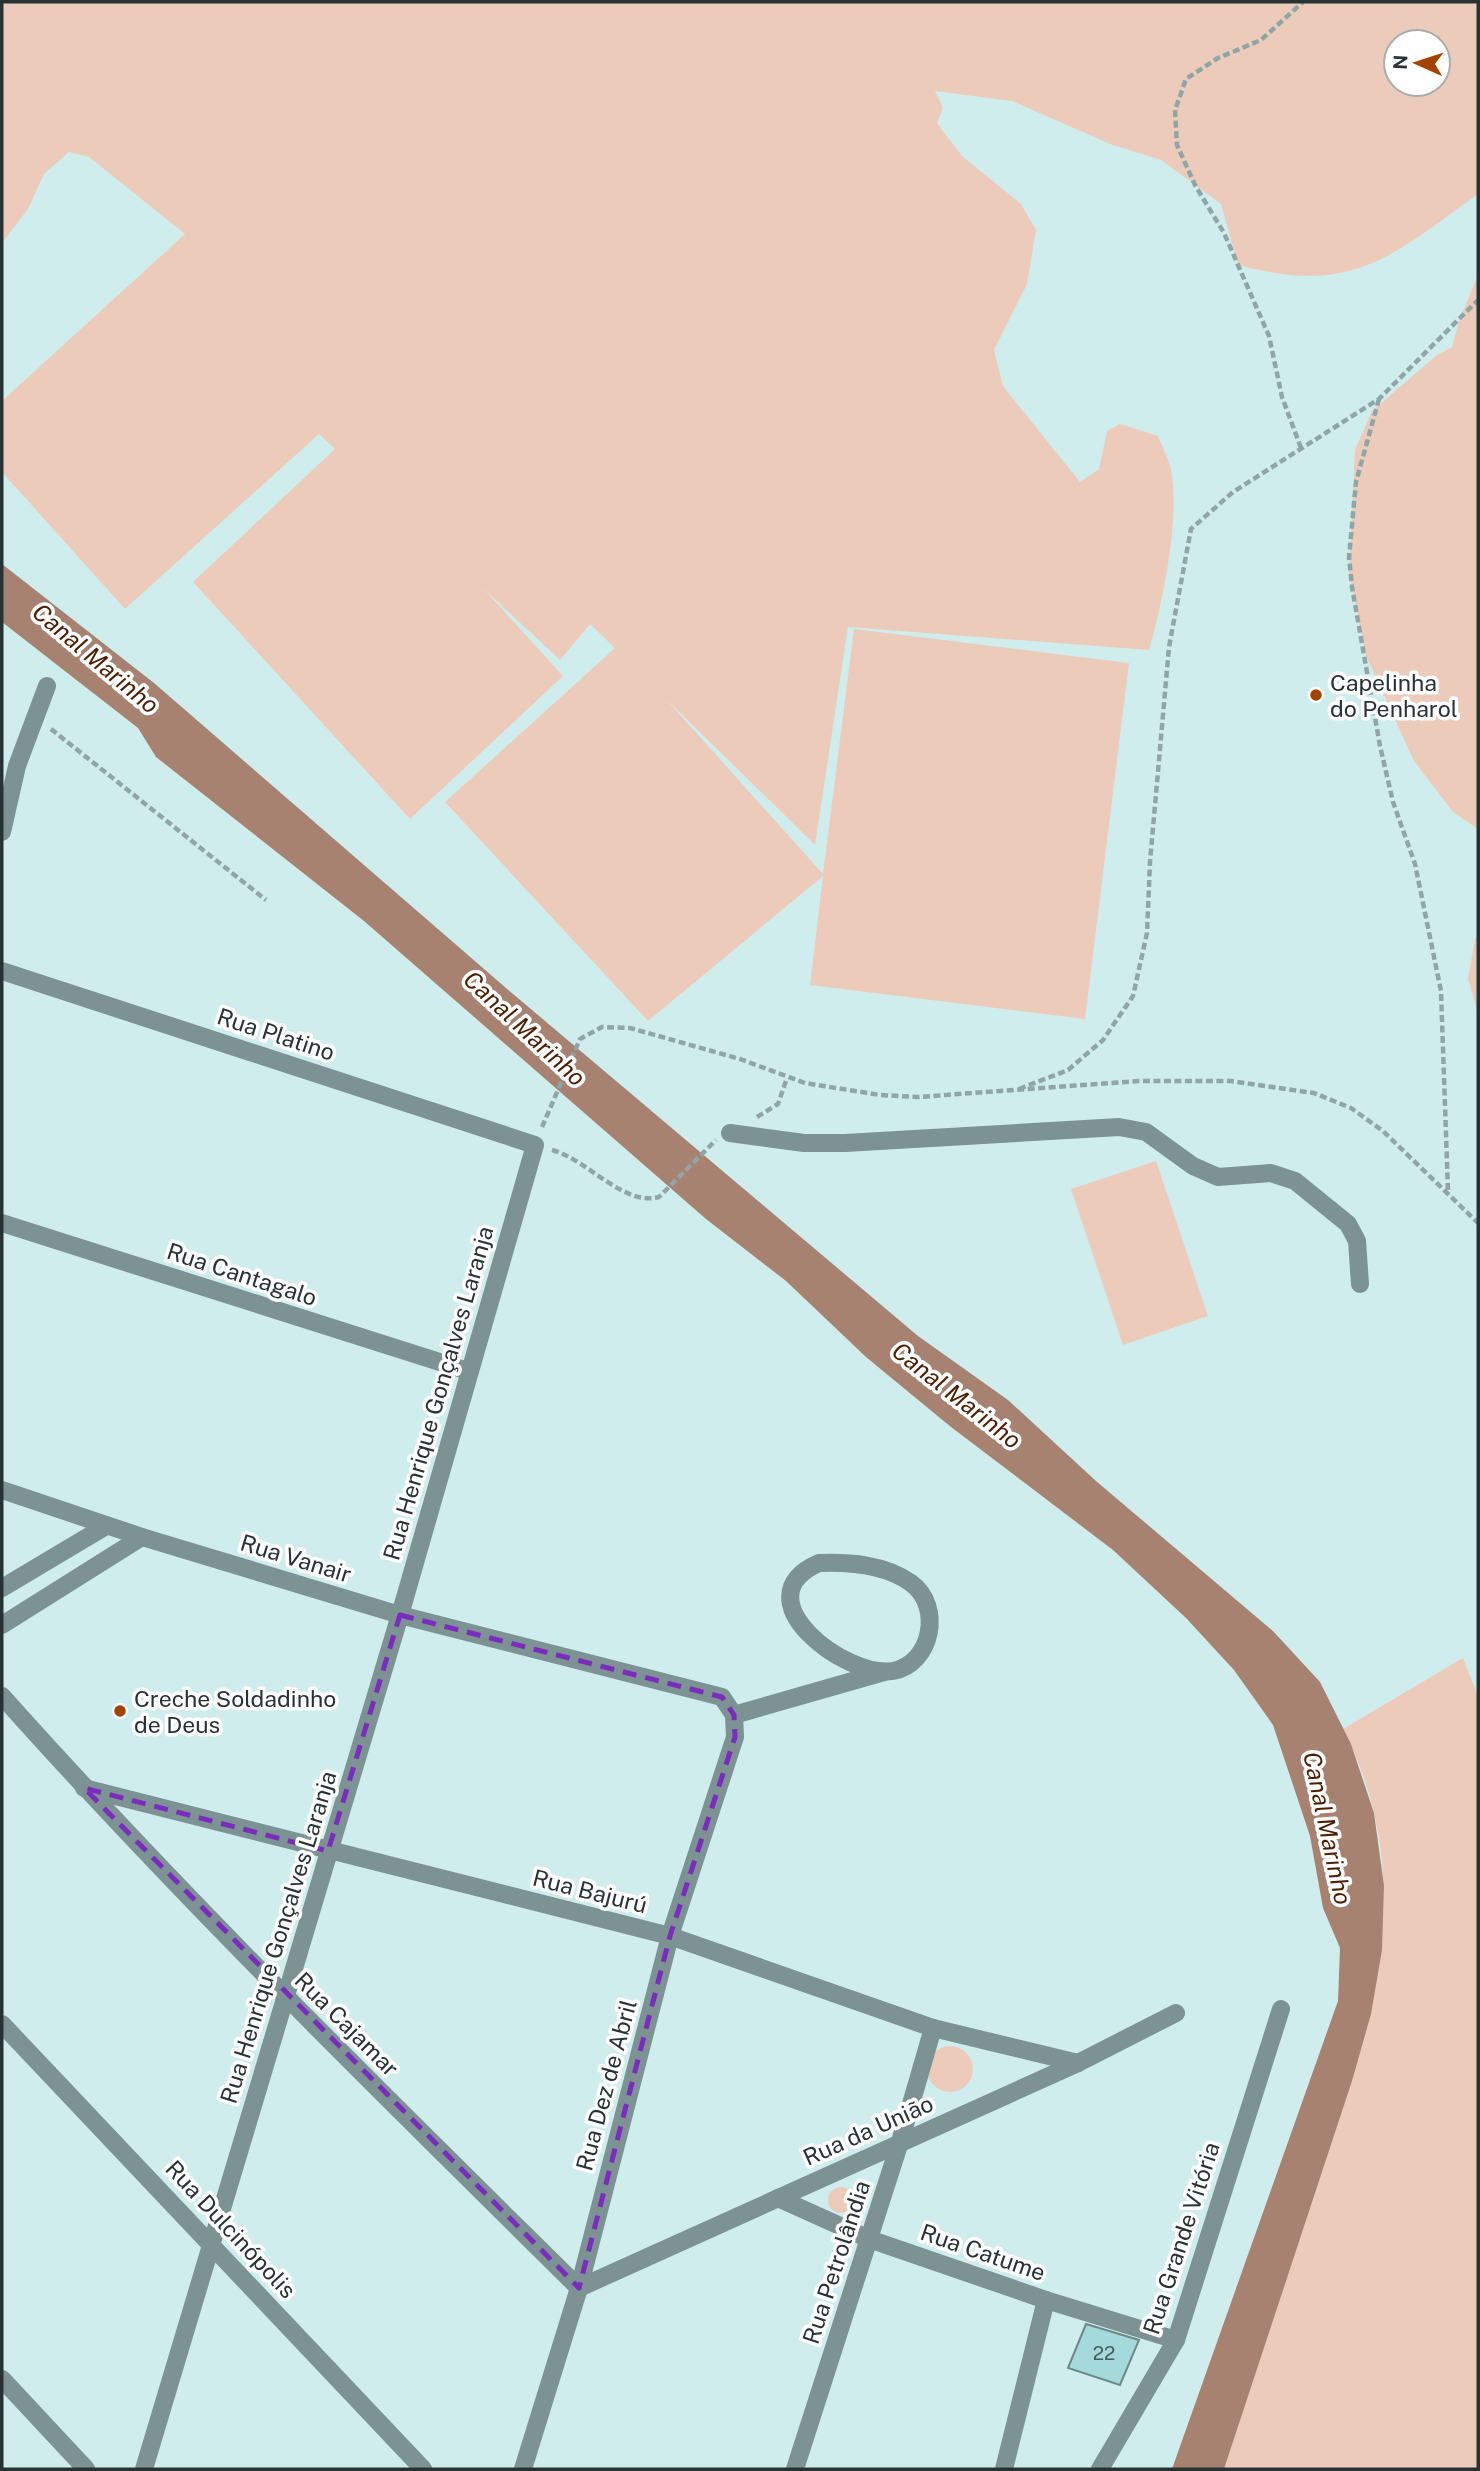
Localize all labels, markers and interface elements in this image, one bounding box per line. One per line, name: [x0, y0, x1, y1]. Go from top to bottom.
north arrow: [1382, 28, 1452, 98]
text: N: [1389, 54, 1411, 70]
water label: Canal Marinho: [27, 597, 165, 719]
place label: Capelinha do Penharol: [1330, 669, 1458, 722]
marker: Capelinha do Penharol: [1308, 687, 1324, 703]
water label: Canal Marinho: [458, 965, 592, 1091]
street label: Rua Platino: [214, 1002, 338, 1066]
street label: Rua Henrique Gonçalves Laranja: [377, 1223, 499, 1563]
street label: Rua Cantagalo: [164, 1237, 320, 1311]
water label: Canal Marinho: [887, 1336, 1027, 1454]
street label: Rua Vanair: [237, 1528, 355, 1588]
place label: Creche Soldadinho de Deus: [134, 1685, 336, 1738]
marker: Creche Soldadinho de Deus: [112, 1703, 128, 1719]
water label: Canal Marinho: [1298, 1749, 1358, 1907]
street label: Rua Henrique Gonçalves Laranja: [214, 1768, 342, 2106]
street label: Rua Bajurú: [530, 1864, 650, 1918]
street label: Rua Cajamar: [289, 1966, 405, 2082]
street label: Rua Dez de Abril: [570, 1996, 642, 2174]
street label: Rua da União: [799, 2089, 937, 2171]
street label: Rua Grande Vitória: [1137, 2139, 1225, 2337]
street label: Rua Dulcinópolis: [160, 2155, 302, 2303]
street label: Rua Petrolândia: [797, 2177, 875, 2347]
street label: Rua Catume: [917, 2218, 1049, 2286]
house number: 22: [1093, 2342, 1115, 2364]

